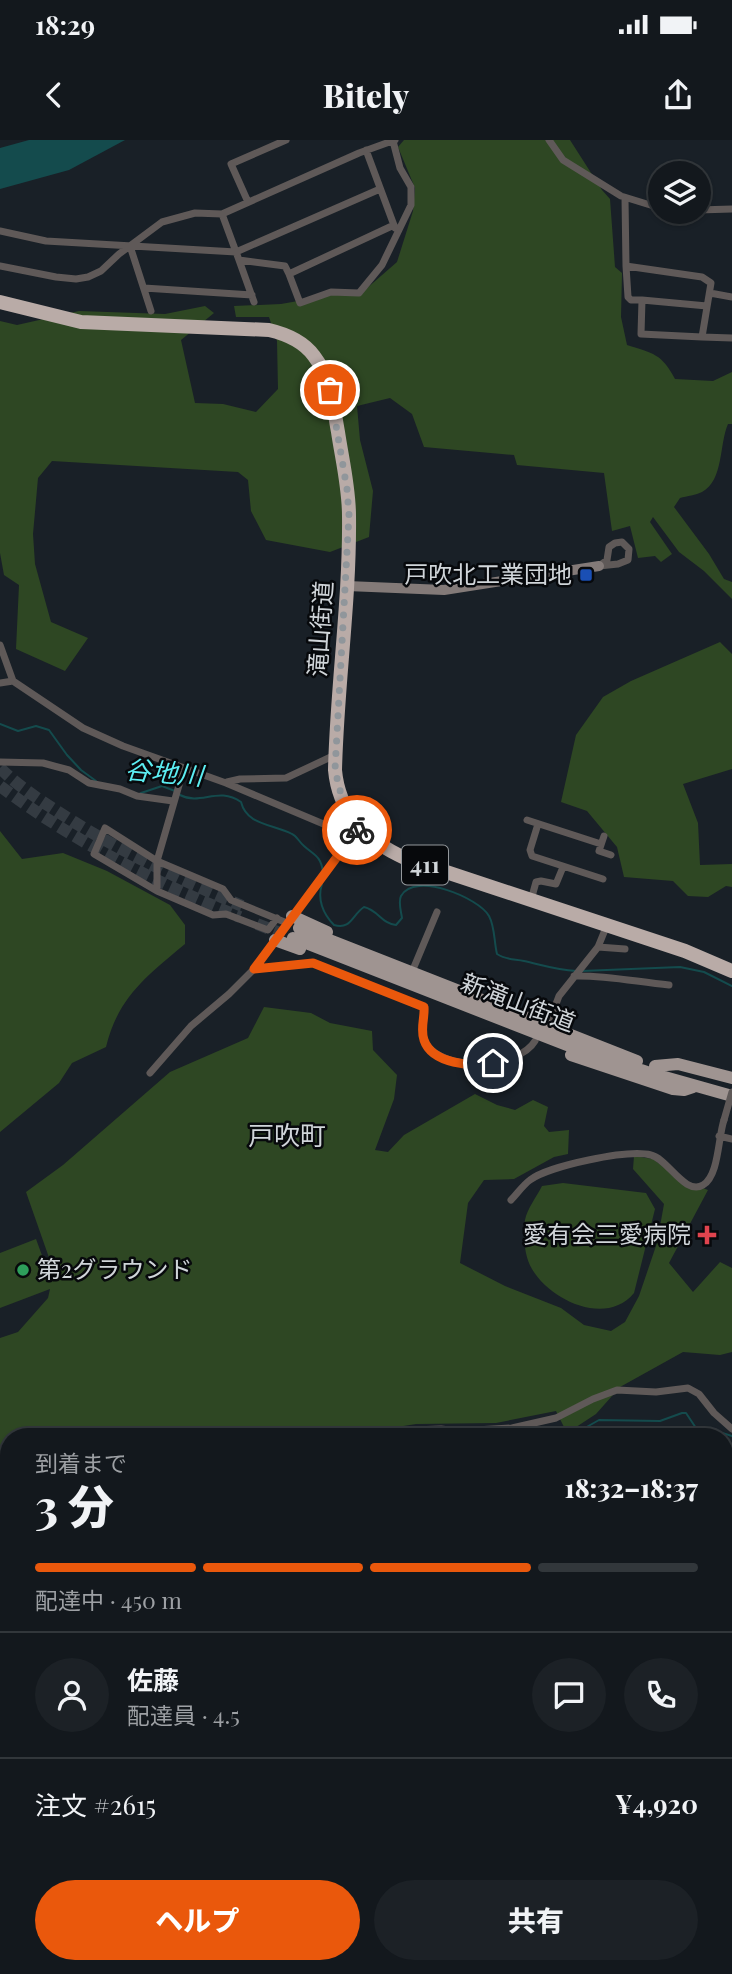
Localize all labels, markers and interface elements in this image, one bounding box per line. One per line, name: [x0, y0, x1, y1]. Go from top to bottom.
text: 18:29: [35, 7, 95, 42]
text: Bitely: [323, 73, 409, 116]
icon: back: [35, 76, 73, 114]
icon: share: [659, 76, 697, 114]
map controls: [648, 161, 711, 224]
button: layers: [648, 161, 711, 224]
pin: [300, 360, 360, 420]
icon: bag: [311, 371, 349, 409]
place label: 戸吹北工業団地: [404, 557, 572, 589]
marker: 戸吹北工業団地: [578, 567, 594, 583]
street label: 滝山街道: [300, 580, 338, 678]
water label: 谷地川: [124, 751, 207, 793]
courier: [322, 795, 392, 865]
icon: bike: [338, 811, 376, 849]
road number: 411: [402, 846, 448, 884]
street label: 新滝山街道: [457, 965, 580, 1038]
pin: [463, 1033, 523, 1093]
icon: home: [474, 1044, 512, 1082]
district label: 戸吹町: [248, 1117, 326, 1152]
place label: 愛有会三愛病院: [523, 1217, 691, 1249]
marker: 愛有会三愛病院: [697, 1225, 717, 1245]
place label: 第2グラウンド: [37, 1252, 193, 1284]
marker: 第2グラウンド: [15, 1262, 31, 1278]
text: 到着まで: [35, 1447, 127, 1478]
text: 18:32–18:37: [565, 1470, 698, 1505]
text: 3 分: [35, 1474, 114, 1536]
text: 配達中 · 450 m: [35, 1584, 182, 1615]
button: person: [35, 1658, 109, 1732]
button: chat: [532, 1658, 606, 1732]
button: phone: [624, 1658, 698, 1732]
text: 佐藤: [127, 1662, 179, 1697]
text: 配達員 · 4.5: [127, 1699, 240, 1730]
text: ¥4,920: [615, 1786, 698, 1821]
text: 注文 #2615: [35, 1787, 156, 1822]
button: ヘルプ: [35, 1880, 360, 1960]
button: 共有: [374, 1880, 698, 1960]

